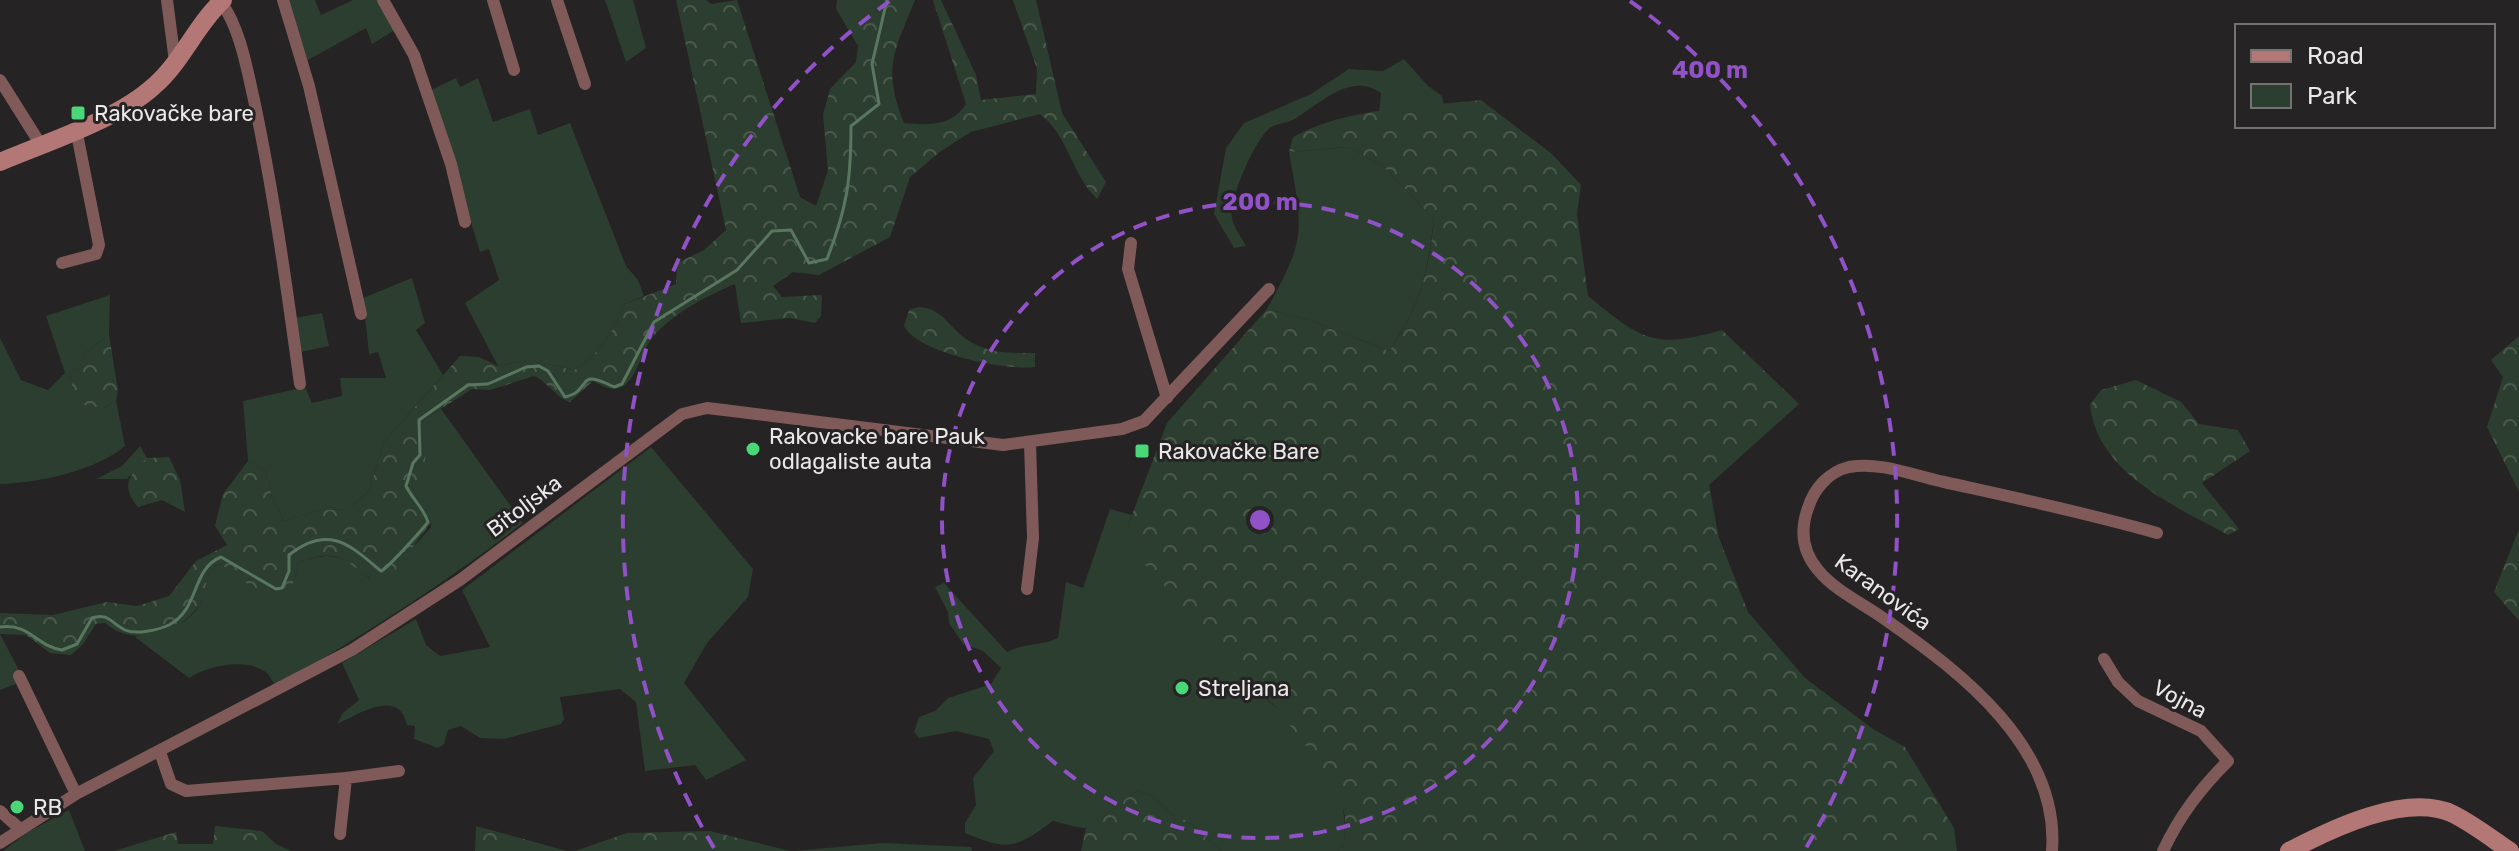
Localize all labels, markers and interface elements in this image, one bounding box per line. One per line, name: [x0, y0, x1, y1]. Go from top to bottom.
legend: [2235, 24, 2495, 128]
text: Road: [2307, 42, 2364, 70]
text: 400 m: [1672, 56, 1748, 84]
text: Park: [2307, 82, 2358, 110]
place label: Rakovačke bare: [94, 100, 254, 127]
marker: Rakovačke bare: [69, 104, 87, 122]
text: 200 m: [1222, 188, 1298, 216]
place label: Rakovacke bare Pauk odlagaliste auta: [769, 423, 986, 475]
place label: Rakovačke Bare: [1158, 438, 1319, 465]
marker: Rakovacke bare Pauk odlagaliste auta: [744, 440, 762, 458]
marker: Rakovačke Bare: [1133, 442, 1151, 460]
street label: Bitoljska: [481, 469, 567, 543]
centre of rings: [1246, 506, 1274, 534]
street label: Karanovića: [1829, 548, 1937, 636]
street label: Vojna: [2149, 674, 2211, 724]
place label: Streljana: [1198, 675, 1289, 702]
marker: Streljana: [1173, 679, 1191, 697]
place label: RB: [33, 794, 62, 821]
marker: RB: [8, 798, 26, 816]

